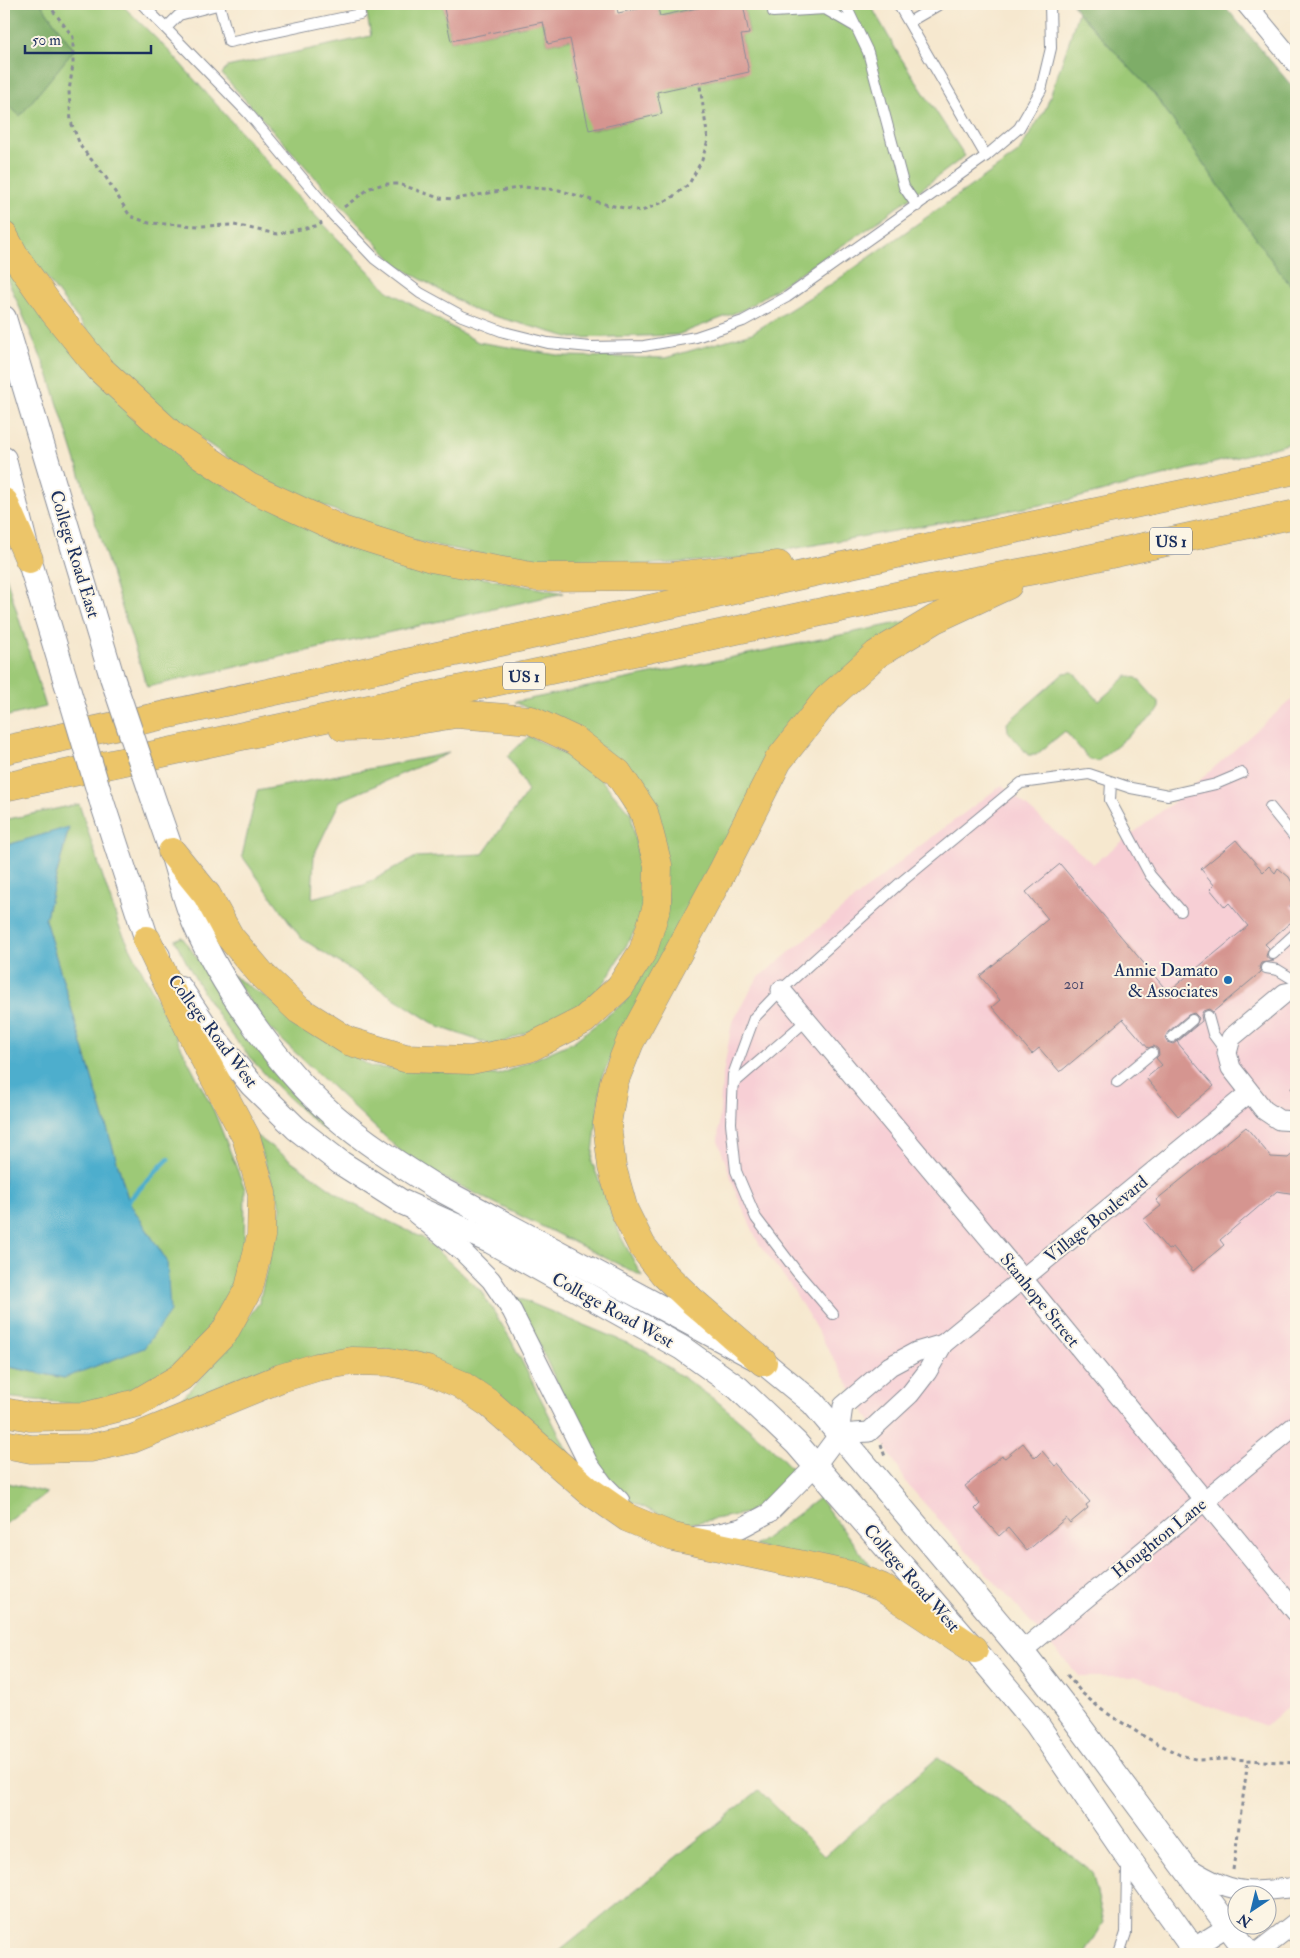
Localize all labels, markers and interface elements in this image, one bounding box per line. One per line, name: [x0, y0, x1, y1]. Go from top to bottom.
scale bar: [25, 22, 151, 54]
text: 50 m: [32, 31, 61, 50]
street label: College Road East: [44, 487, 105, 621]
road number: US 1: [1150, 528, 1192, 554]
road number: US 1: [503, 662, 545, 689]
place label: Annie Damato & Associates: [1113, 959, 1218, 1003]
street label: College Road West: [162, 970, 263, 1093]
marker: Annie Damato & Associates: [1222, 974, 1234, 986]
house number: 201: [1064, 975, 1084, 994]
street label: Village Boulevard: [1040, 1171, 1153, 1268]
street label: Stanhope Street: [995, 1249, 1085, 1352]
street label: College Road West: [548, 1267, 678, 1354]
street label: Houghton Lane: [1107, 1493, 1212, 1584]
street label: College Road West: [858, 1519, 965, 1637]
north arrow: [1228, 1886, 1278, 1936]
text: N: [1234, 1909, 1256, 1931]

